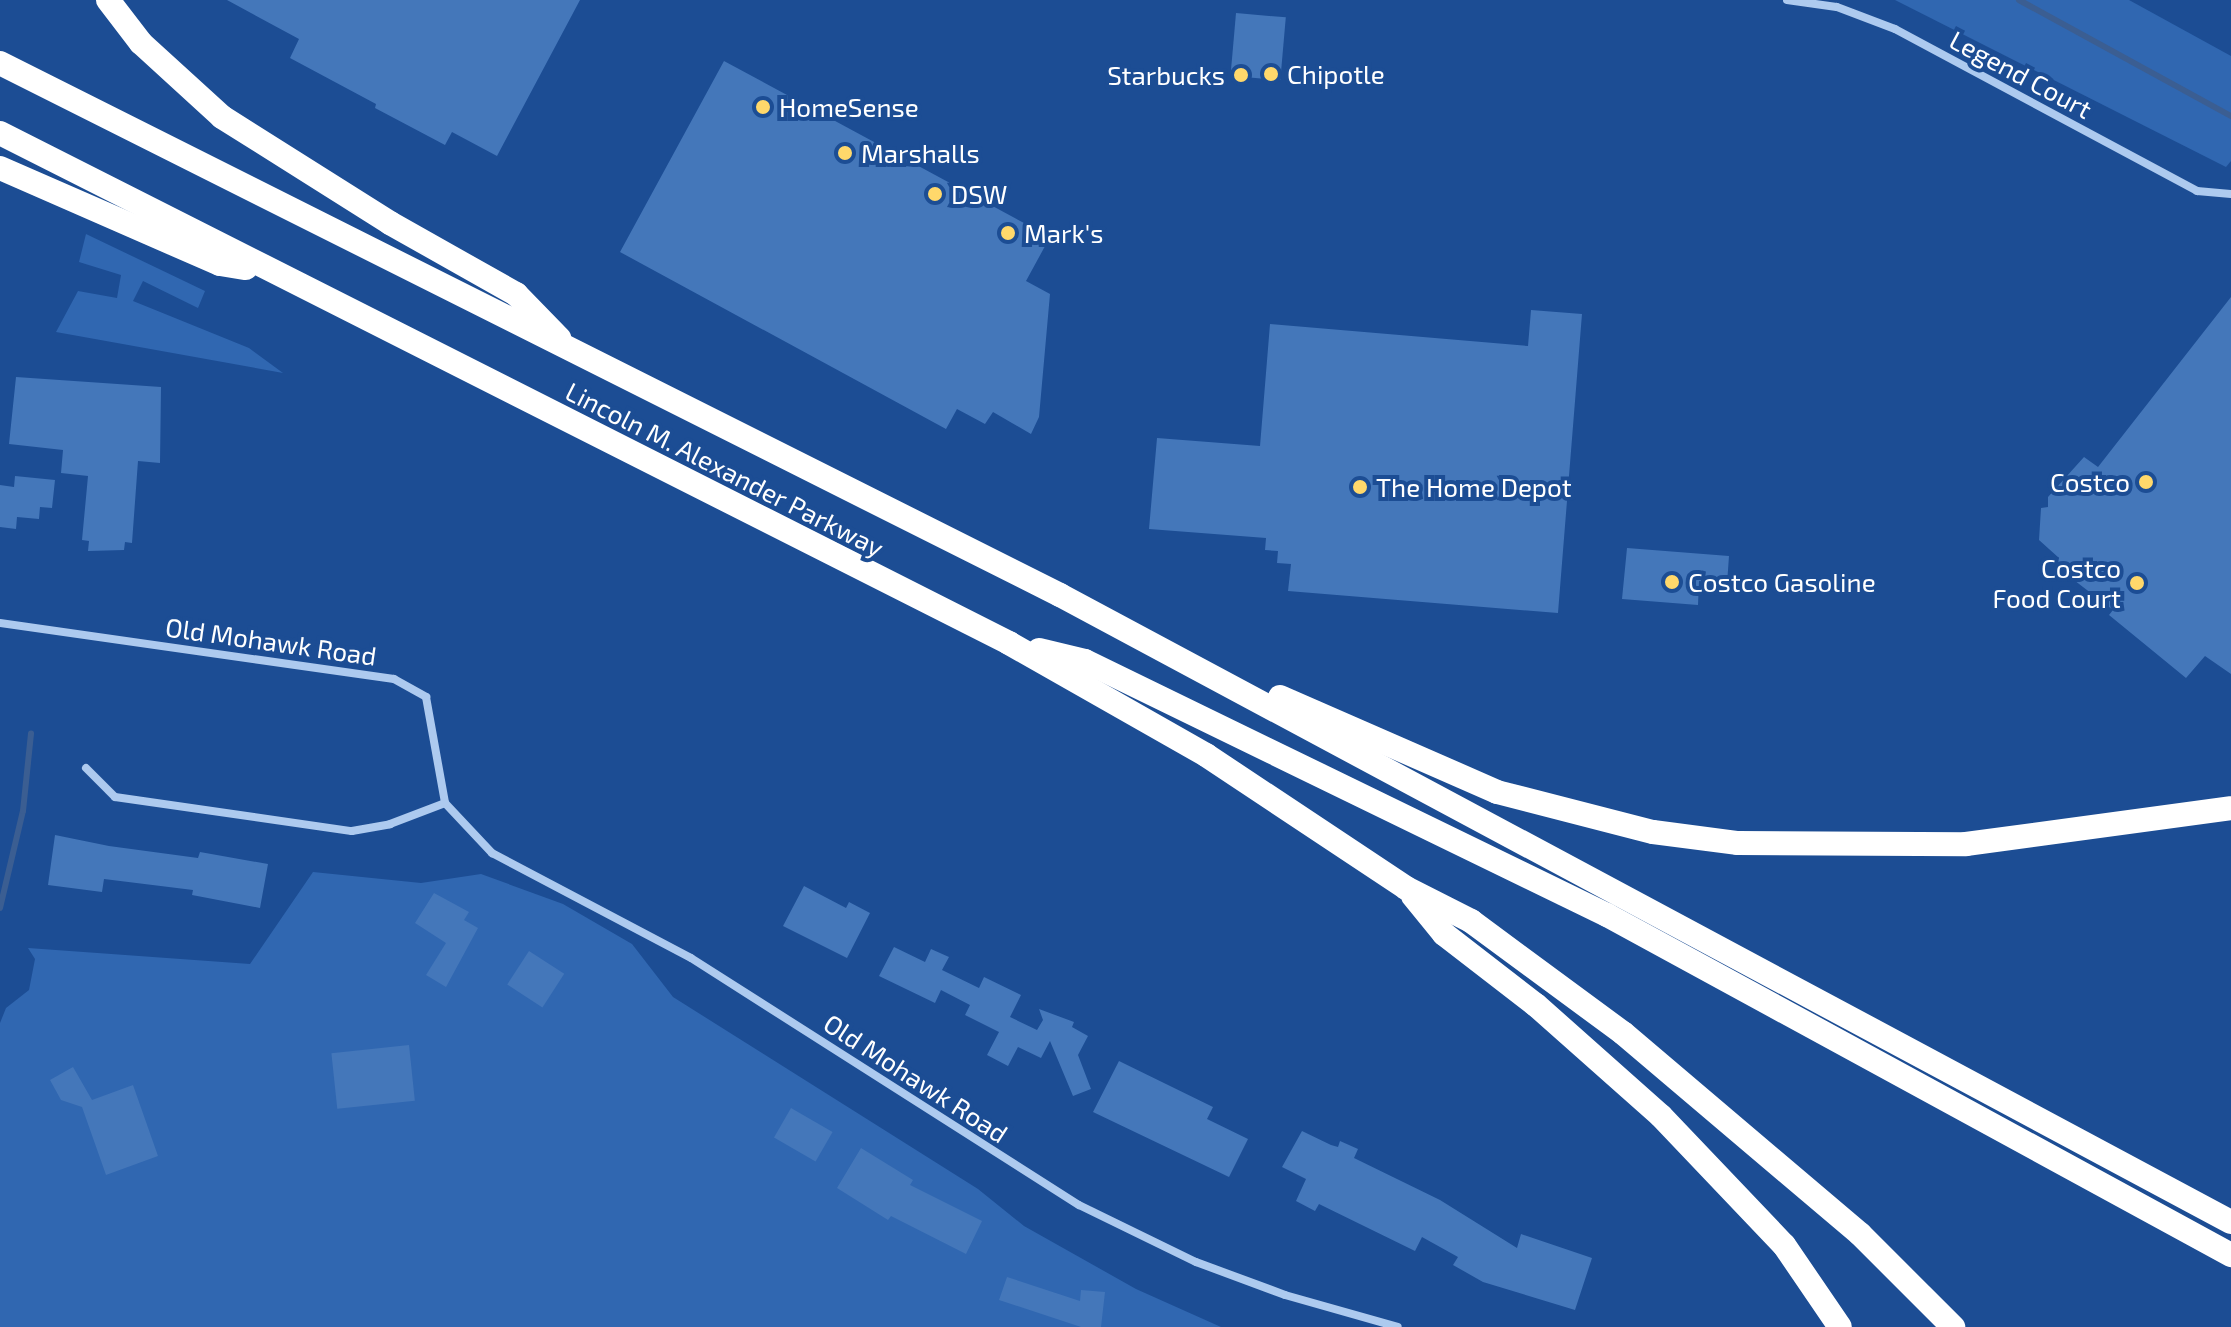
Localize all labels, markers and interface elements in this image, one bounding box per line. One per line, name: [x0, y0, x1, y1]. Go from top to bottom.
street label: Legend Court: [1945, 24, 2097, 124]
place label: Chipotle: [1287, 58, 1385, 90]
place label: Starbucks: [1107, 59, 1225, 91]
marker: Chipotle: [1262, 65, 1280, 83]
marker: Starbucks: [1232, 66, 1250, 84]
place label: HomeSense: [779, 91, 919, 123]
marker: HomeSense: [754, 98, 772, 116]
place label: Marshalls: [861, 137, 980, 169]
marker: Marshalls: [836, 144, 854, 162]
place label: DSW: [951, 178, 1007, 210]
marker: DSW: [926, 185, 944, 203]
place label: Mark's: [1024, 217, 1103, 249]
marker: Mark's: [999, 224, 1017, 242]
street label: Lincoln M. Alexander Parkway: [560, 375, 890, 563]
place label: Costco: [2050, 466, 2130, 498]
place label: The Home Depot: [1376, 471, 1572, 503]
marker: Costco: [2137, 473, 2155, 491]
marker: The Home Depot: [1351, 478, 1369, 496]
place label: Costco Food Court: [1992, 552, 2121, 614]
place label: Costco Gasoline: [1688, 566, 1876, 598]
marker: Costco Gasoline: [1663, 573, 1681, 591]
marker: Costco Food Court: [2128, 574, 2146, 592]
street label: Old Mohawk Road: [163, 611, 379, 671]
street label: Old Mohawk Road: [818, 1007, 1014, 1149]

